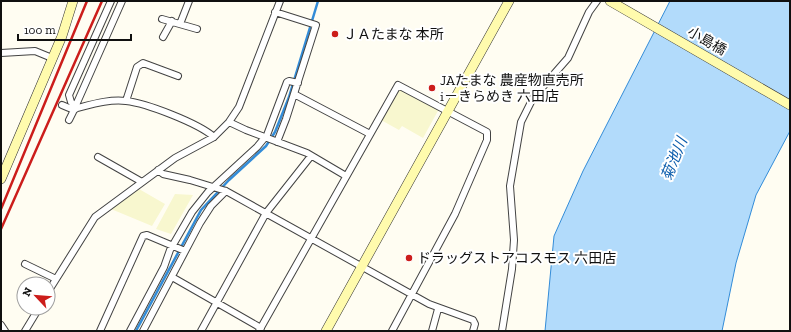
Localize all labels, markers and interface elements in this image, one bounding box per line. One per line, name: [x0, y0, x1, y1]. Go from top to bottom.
scale bar: [18, 16, 131, 42]
text: 100 m: [24, 23, 56, 37]
street label: 小島橋: [685, 23, 729, 59]
place label: ＪＡたまな 本所: [343, 26, 444, 43]
marker: ＪＡたまな 本所: [330, 29, 340, 39]
place label: JAたまな 農産物直売所 i－きらめき 六田店: [440, 72, 584, 105]
marker: JAたまな 農産物直売所 i－きらめき 六田店: [427, 83, 437, 93]
water label: 菊池川: [657, 133, 692, 183]
place label: ドラッグストアコスモス 六田店: [417, 250, 616, 267]
marker: ドラッグストアコスモス 六田店: [404, 253, 414, 263]
north arrow: [16, 276, 56, 316]
text: N: [20, 285, 35, 298]

